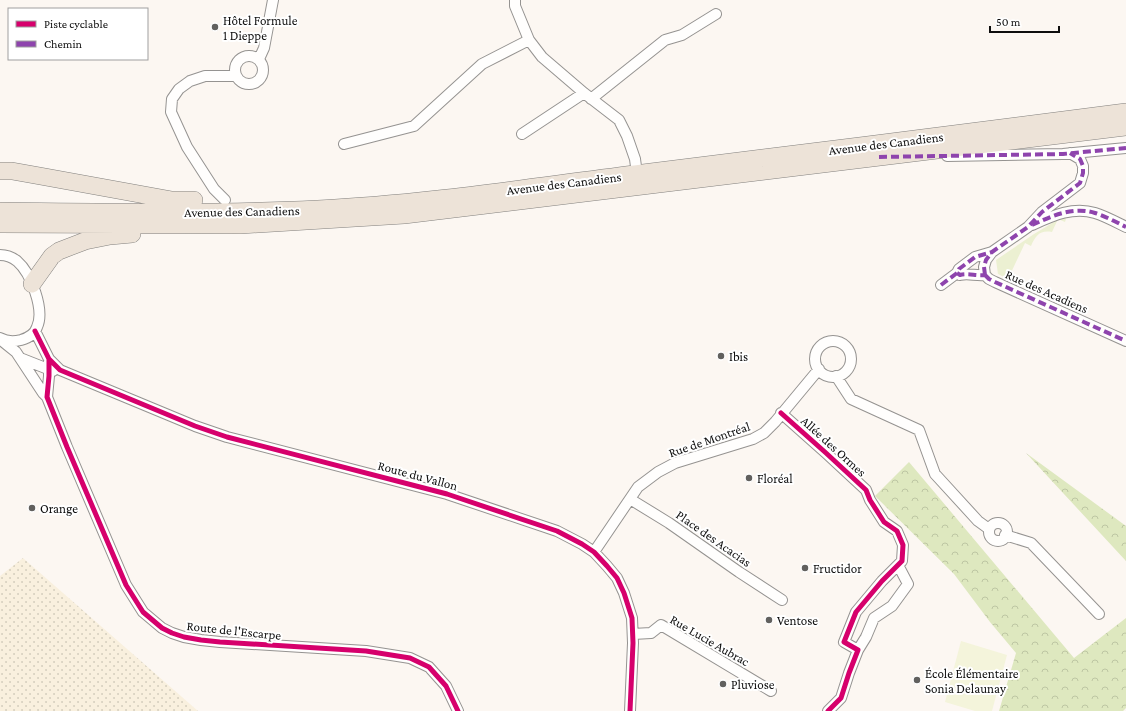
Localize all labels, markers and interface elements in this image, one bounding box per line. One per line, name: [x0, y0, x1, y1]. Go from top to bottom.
legend: [8, 8, 148, 60]
scale bar: [990, 8, 1059, 34]
place label: Hôtel Formule 1 Dieppe: [223, 13, 298, 43]
text: 50 m: [996, 15, 1021, 29]
text: Piste cyclable: [44, 17, 108, 31]
marker: Hôtel Formule 1 Dieppe: [210, 22, 220, 32]
text: Chemin: [44, 37, 83, 51]
street label: Avenue des Canadiens: [828, 129, 944, 158]
street label: Avenue des Canadiens: [506, 169, 622, 198]
street label: Avenue des Canadiens: [184, 203, 300, 220]
street label: Rue des Acadiens: [1003, 266, 1091, 316]
place label: Ibis: [729, 349, 748, 364]
marker: Ibis: [716, 351, 726, 361]
street label: Allée des Ormes: [798, 413, 869, 480]
street label: Rue de Montréal: [666, 418, 752, 460]
street label: Route du Vallon: [376, 458, 459, 493]
place label: Floréal: [757, 471, 793, 486]
marker: Floréal: [744, 473, 754, 483]
place label: Orange: [40, 501, 78, 516]
marker: Orange: [27, 503, 37, 513]
street label: Place des Acacias: [673, 507, 754, 570]
place label: Fructidor: [813, 561, 862, 576]
marker: Fructidor: [800, 563, 810, 573]
street label: Rue Lucie Aubrac: [667, 612, 753, 669]
place label: Ventose: [777, 613, 818, 628]
marker: Ventose: [764, 615, 774, 625]
street label: Route de l'Escarpe: [186, 618, 282, 643]
place label: École Élémentaire Sonia Delaunay: [925, 666, 1019, 696]
marker: École Élémentaire Sonia Delaunay: [912, 675, 922, 685]
place label: Pluviose: [731, 677, 775, 692]
marker: Pluviose: [718, 679, 728, 689]

